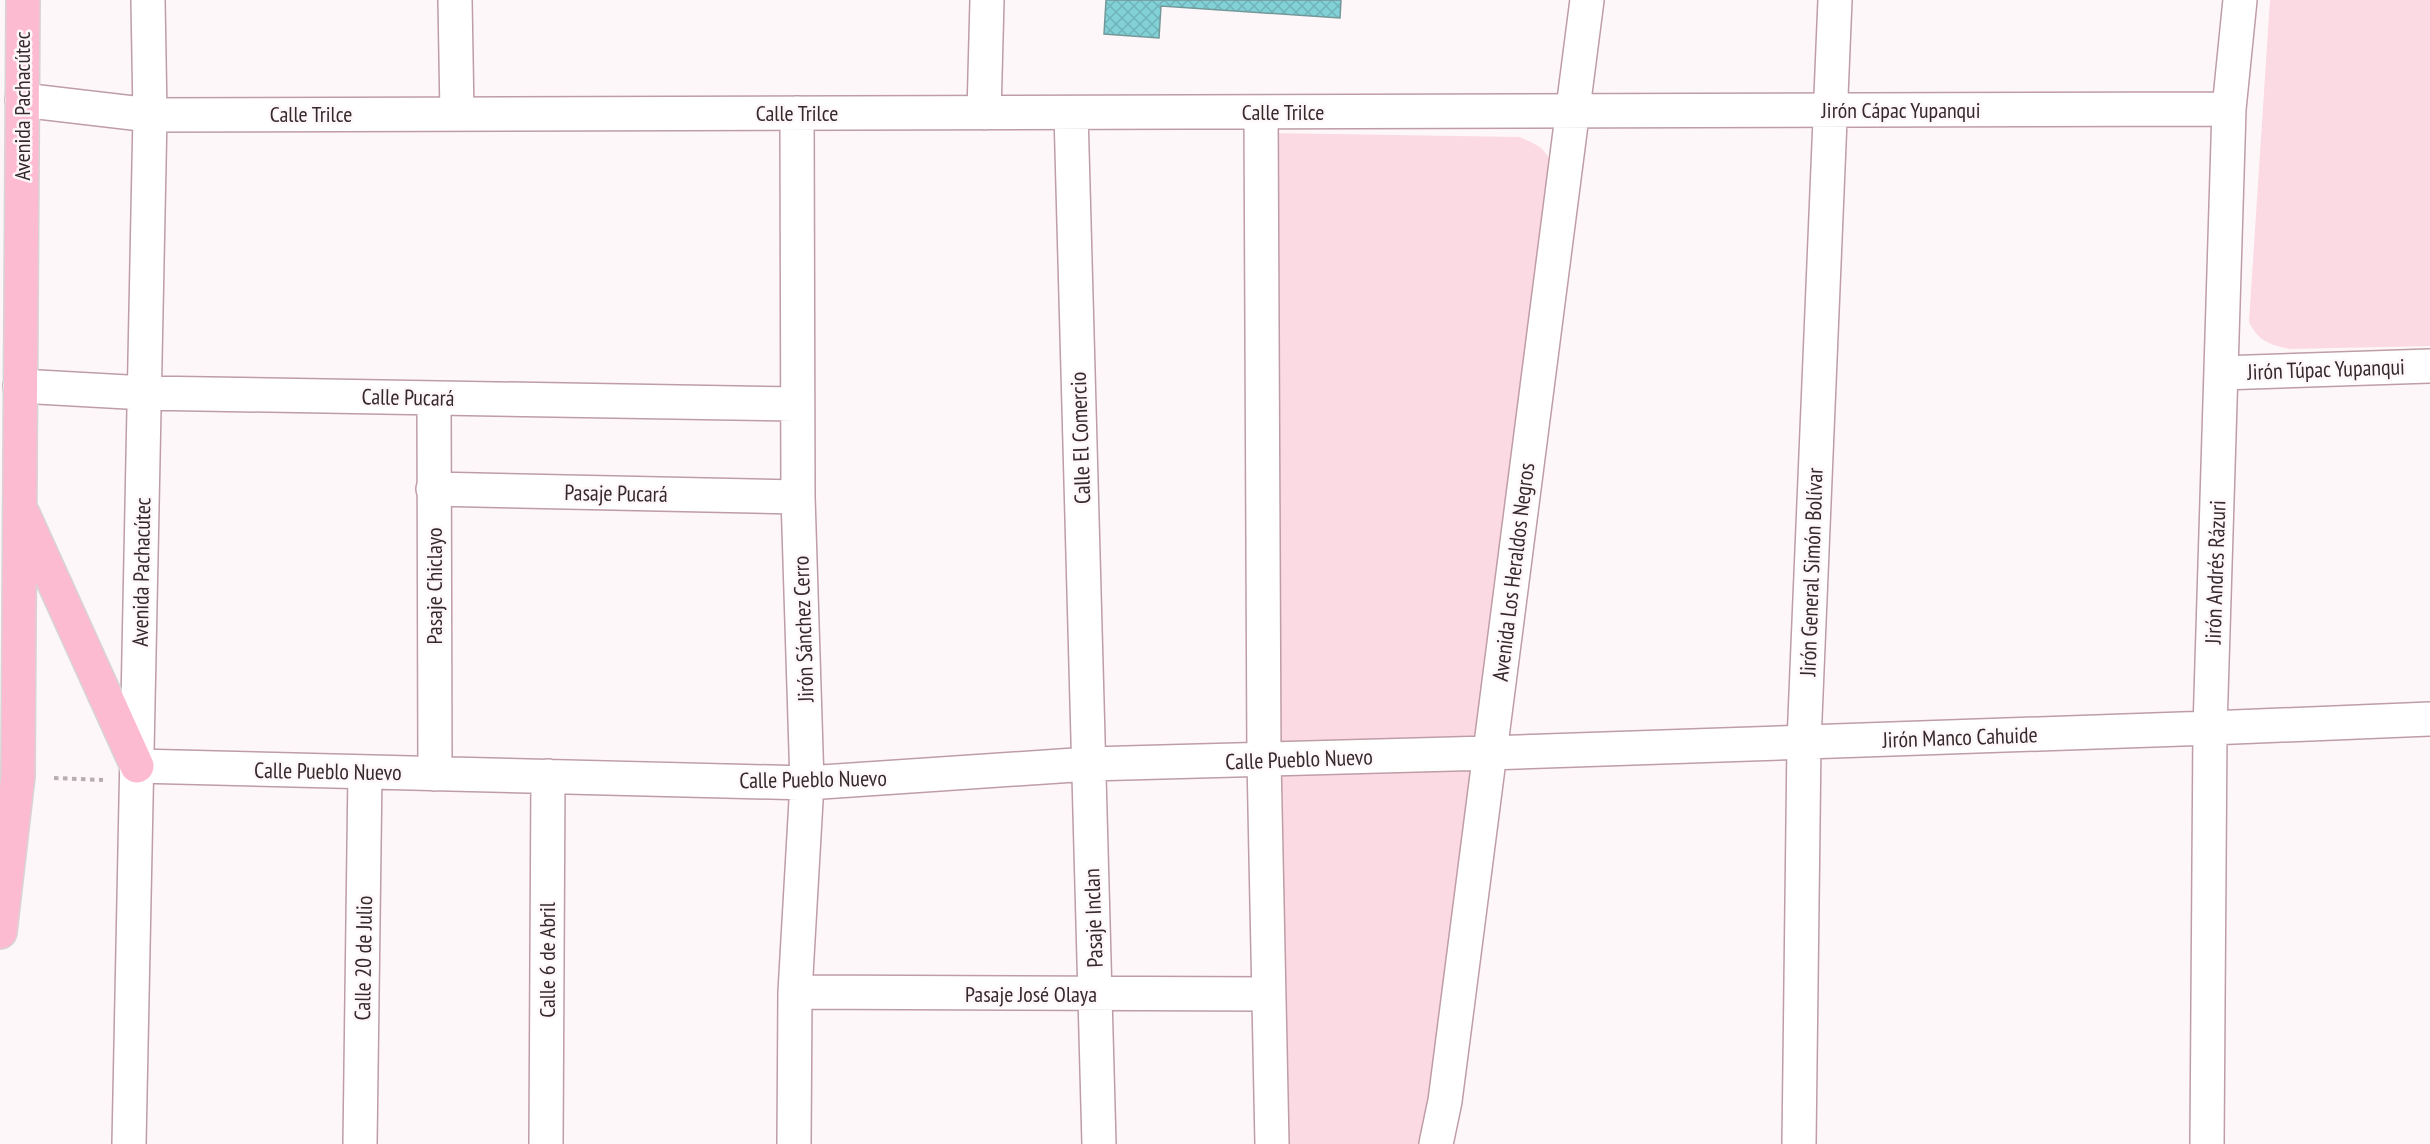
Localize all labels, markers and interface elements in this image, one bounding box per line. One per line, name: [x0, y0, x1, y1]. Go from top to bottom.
street label: Avenida Pachacútec: [8, 31, 36, 181]
street label: Jirón Cápac Yupanqui: [1821, 96, 1980, 124]
street label: Calle Trilce: [1242, 98, 1324, 126]
street label: Calle Trilce: [756, 99, 838, 127]
street label: Calle Trilce: [270, 100, 352, 128]
street label: Jirón Túpac Yupanqui: [2246, 352, 2405, 386]
street label: Calle El Comercio: [1064, 371, 1096, 505]
street label: Calle Pucará: [361, 382, 455, 412]
street label: Avenida Los Heraldos Negros: [1486, 461, 1540, 683]
street label: Jirón General Simón Bolívar: [1793, 467, 1829, 678]
street label: Pasaje Pucará: [564, 478, 668, 508]
street label: Avenida Pachacútec: [126, 497, 156, 647]
street label: Jirón Andrés Rázuri: [2198, 500, 2232, 645]
street label: Pasaje Chiclayo: [420, 528, 448, 644]
street label: Jirón Sánchez Cerro: [786, 555, 820, 704]
street label: Jirón Manco Cahuide: [1881, 720, 2038, 754]
street label: Calle Pueblo Nuevo: [1225, 742, 1373, 776]
street label: Calle Pueblo Nuevo: [254, 756, 402, 786]
street label: Calle Pueblo Nuevo: [739, 764, 887, 794]
street label: Pasaje Inclan: [1077, 868, 1109, 968]
street label: Calle 20 de Julio: [348, 895, 378, 1021]
street label: Calle 6 de Abril: [533, 901, 561, 1018]
street label: Pasaje José Olaya: [965, 980, 1097, 1008]

